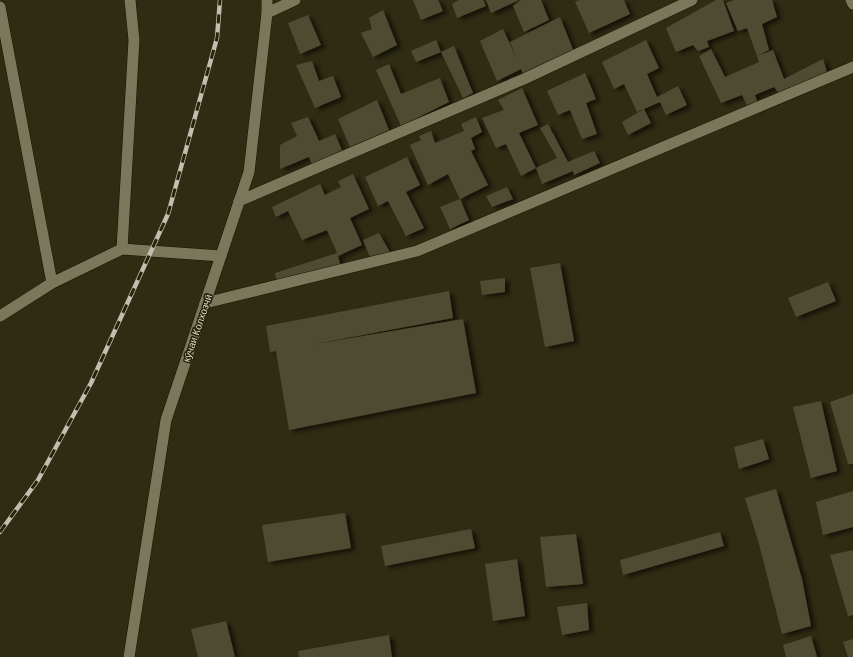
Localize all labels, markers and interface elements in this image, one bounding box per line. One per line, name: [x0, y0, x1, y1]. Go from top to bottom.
street label: кӯчаи Колхозчӣ: [180, 293, 215, 364]

